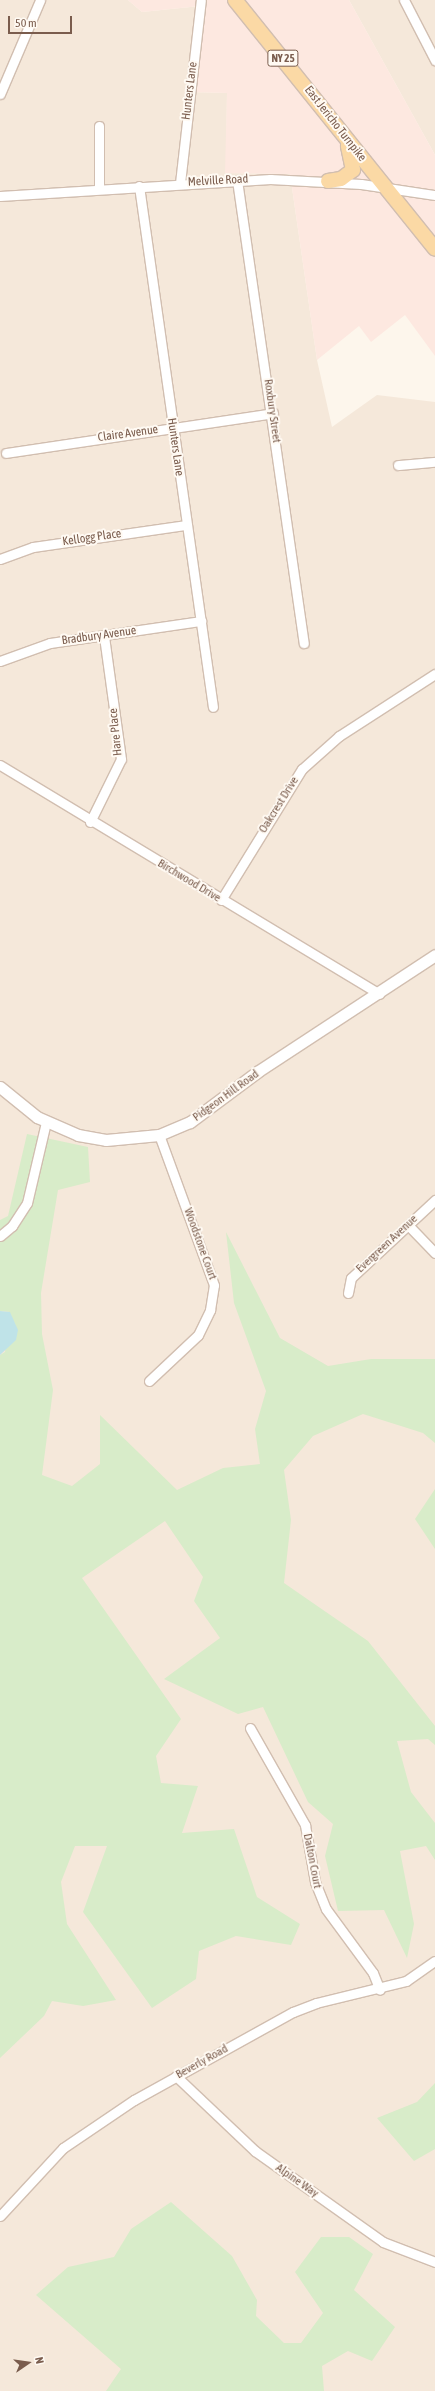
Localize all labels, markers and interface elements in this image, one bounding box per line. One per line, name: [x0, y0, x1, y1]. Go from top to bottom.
scale bar: [10, 8, 74, 34]
text: 50 m: [15, 16, 37, 30]
road number: NY 25: [267, 49, 299, 67]
street label: Hunters Lane: [179, 61, 201, 121]
street label: East Jericho Turnpike: [301, 83, 369, 165]
street label: Melville Road: [187, 172, 249, 190]
street label: Roxbury Street: [260, 378, 284, 444]
street label: Hunters Lane: [164, 417, 186, 477]
street label: Claire Avenue: [97, 423, 159, 445]
street label: Kellogg Place: [62, 527, 122, 549]
street label: Bradbury Avenue: [61, 624, 137, 648]
street label: Hare Place: [106, 708, 126, 756]
street label: Oakcrest Drive: [256, 774, 302, 836]
street label: Birchwood Drive: [155, 856, 223, 906]
street label: Pidgeon Hill Road: [190, 1067, 262, 1125]
street label: Woodstone Court: [180, 1206, 220, 1282]
street label: Evergreen Avenue: [353, 1212, 421, 1276]
street label: Dalton Court: [300, 1832, 324, 1890]
street label: Beverly Road: [173, 2042, 231, 2082]
street label: Alpine Way: [273, 2161, 321, 2201]
north arrow: [8, 2343, 48, 2383]
text: N: [33, 2356, 46, 2365]

